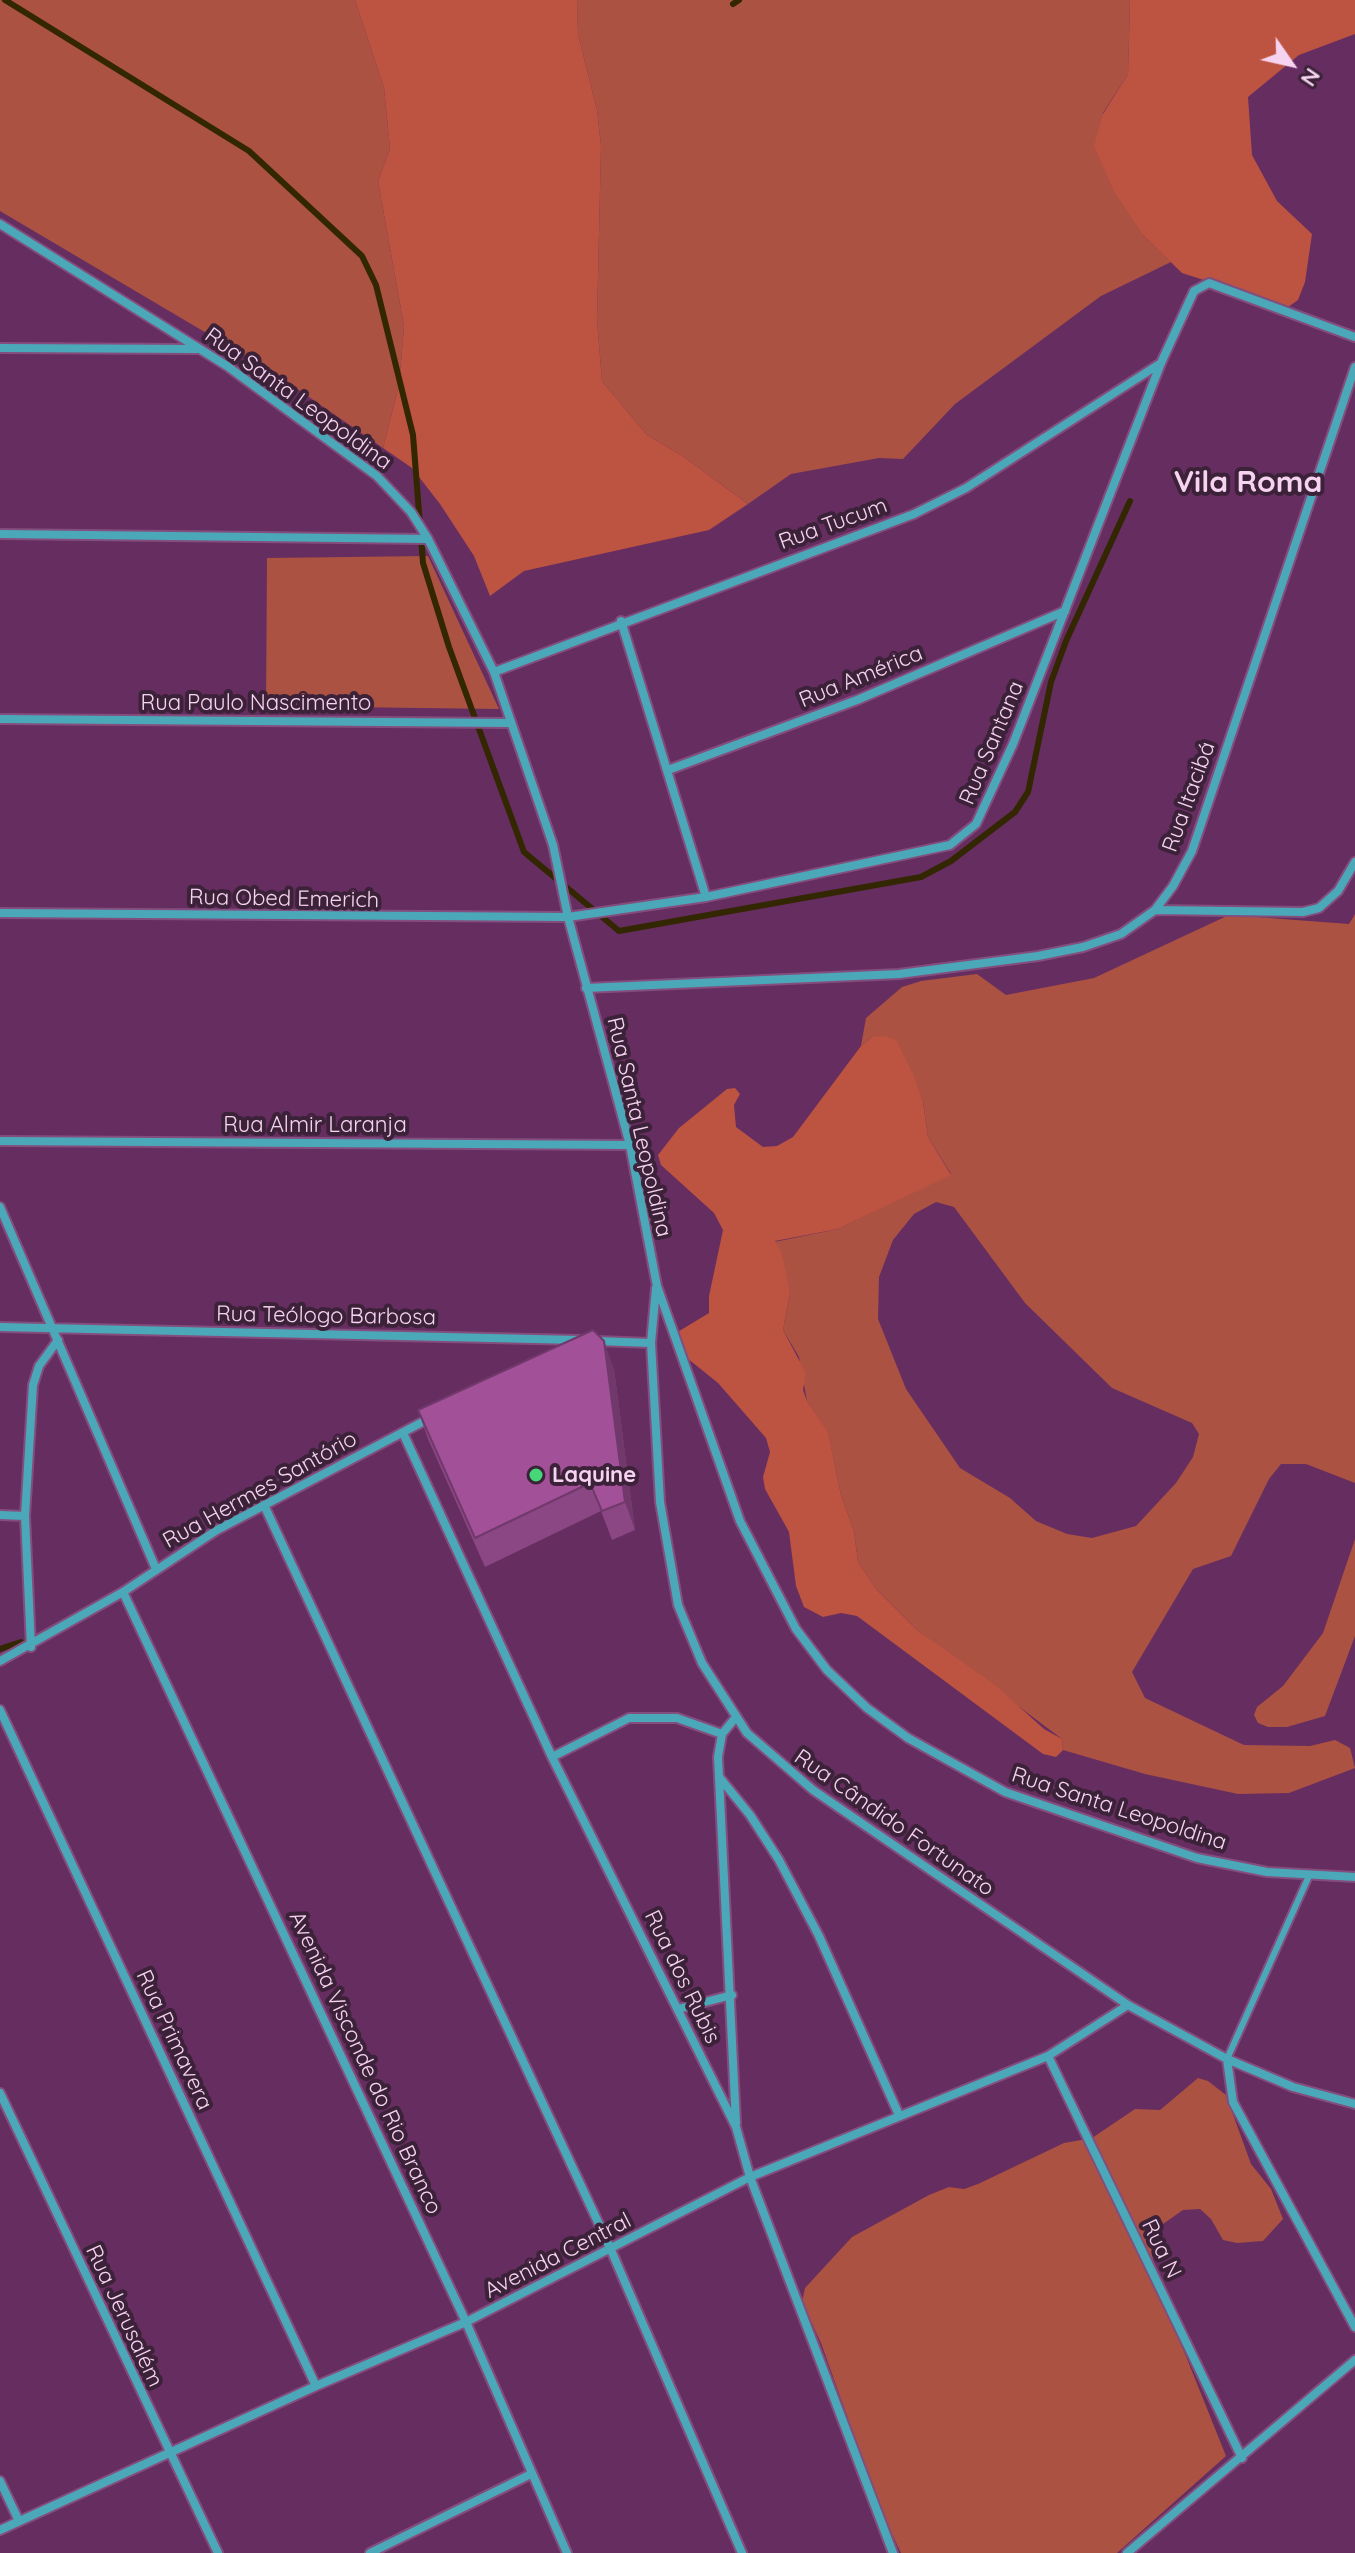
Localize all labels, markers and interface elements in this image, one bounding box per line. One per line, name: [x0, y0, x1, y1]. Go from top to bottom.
north arrow: [1251, 24, 1331, 104]
text: N: [1295, 63, 1327, 92]
street label: Rua Santa Leopoldina: [199, 322, 397, 476]
district label: Vila Roma: [1174, 465, 1322, 501]
street label: Rua Tucum: [775, 492, 891, 556]
street label: Rua América: [795, 640, 927, 714]
street label: Rua Santana: [954, 677, 1030, 809]
street label: Rua Paulo Nascimento: [141, 690, 371, 716]
street label: Rua Itacibá: [1157, 738, 1221, 856]
street label: Rua Obed Emerich: [189, 884, 379, 914]
street label: Rua Santa Leopoldina: [601, 1015, 677, 1239]
street label: Rua Almir Laranja: [223, 1112, 407, 1138]
street label: Rua Teólogo Barbosa: [216, 1301, 436, 1331]
street label: Rua Hermes Santório: [158, 1426, 362, 1554]
place label: Laquine: [552, 1462, 636, 1488]
marker: Laquine: [527, 1466, 545, 1484]
street label: Rua Cândido Fortunato: [789, 1744, 999, 1902]
street label: Rua Santa Leopoldina: [1008, 1762, 1230, 1856]
street label: Rua dos Rubis: [638, 1906, 726, 2048]
street label: Avenida Visconde do Rio Branco: [283, 1907, 447, 2219]
street label: Rua Primavera: [130, 1966, 218, 2114]
street label: Avenida Central: [480, 2208, 636, 2304]
street label: Rua N: [1135, 2215, 1187, 2283]
street label: Rua Jerusalém: [80, 2241, 168, 2391]

